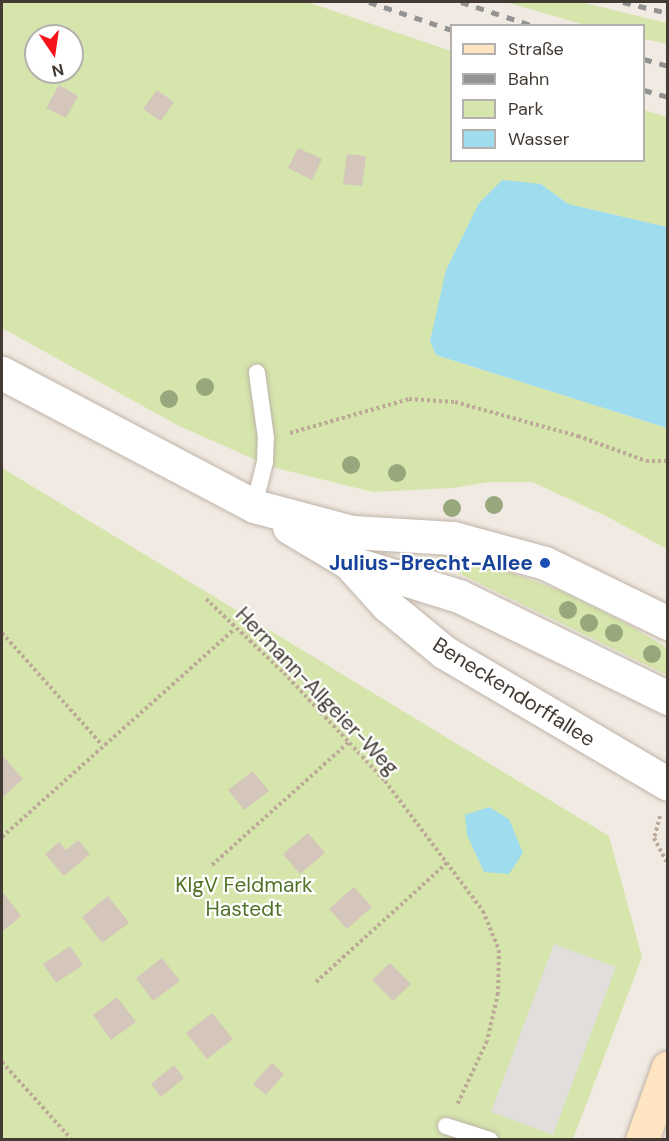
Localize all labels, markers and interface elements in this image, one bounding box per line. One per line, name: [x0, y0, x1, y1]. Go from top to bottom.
north arrow: [24, 24, 84, 84]
legend: [450, 24, 645, 162]
text: Straße: [508, 37, 564, 61]
text: N: [50, 59, 66, 82]
text: Bahn: [508, 67, 549, 91]
text: Park: [508, 97, 544, 121]
text: Wasser: [508, 127, 569, 151]
place label: Julius-Brecht-Allee: [329, 550, 533, 576]
marker: Julius-Brecht-Allee: [538, 556, 552, 570]
street label: Hermann-Allgeier-Weg: [230, 602, 404, 780]
street label: Beneckendorffallee: [428, 632, 600, 752]
park label: KlgV Feldmark Hastedt: [175, 872, 313, 922]

